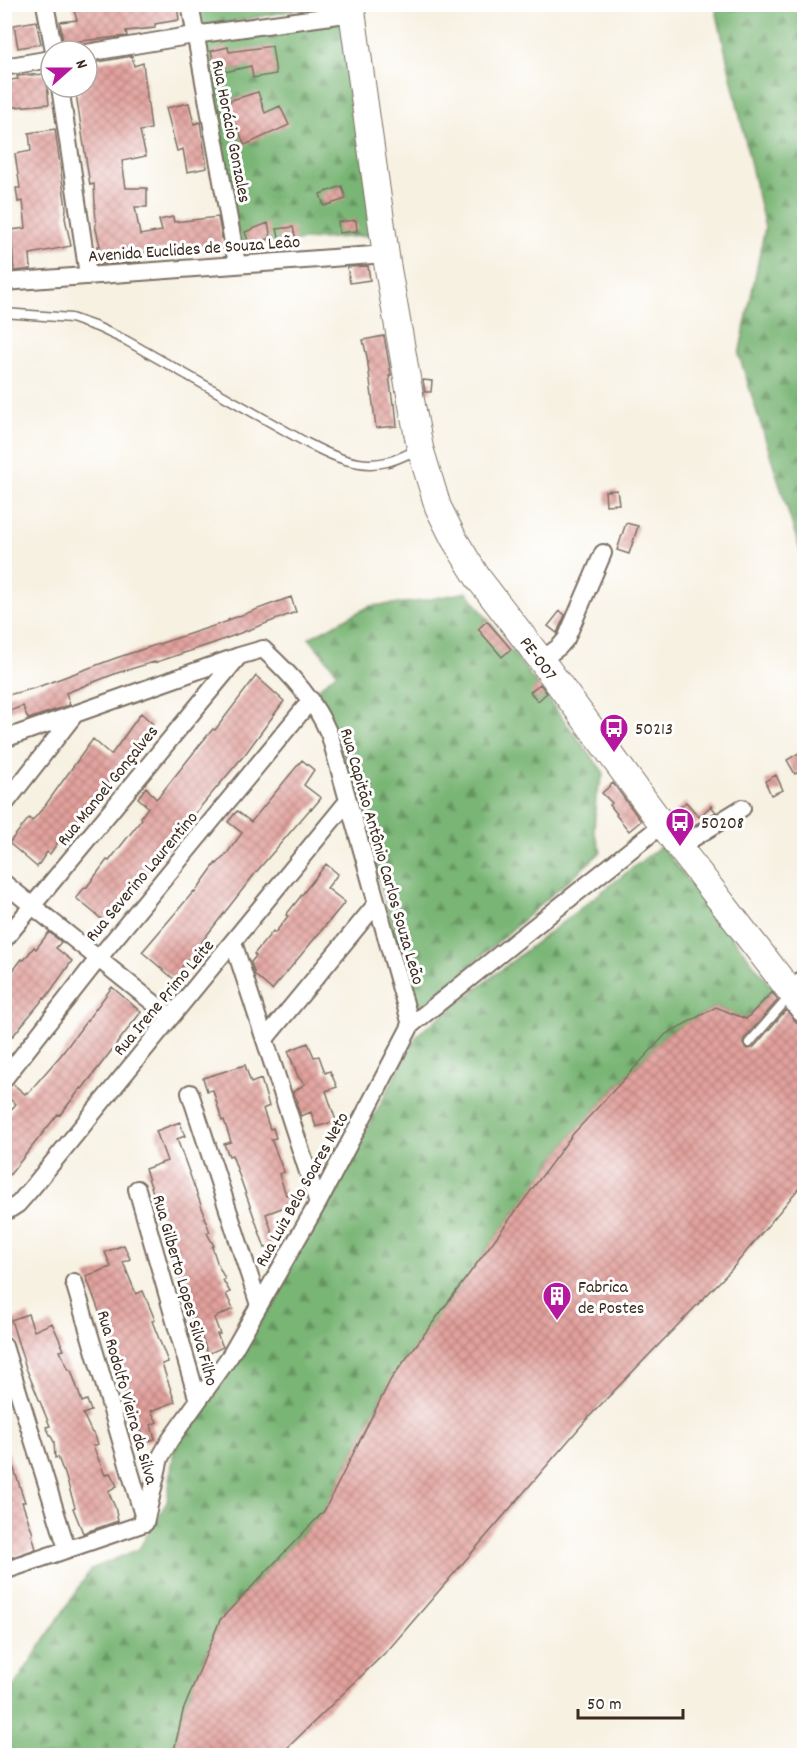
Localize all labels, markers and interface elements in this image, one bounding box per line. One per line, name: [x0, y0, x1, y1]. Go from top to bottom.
north arrow: [39, 39, 99, 99]
text: N: [69, 57, 93, 72]
street label: Rua Horácio Gonzales: [203, 58, 256, 205]
street label: Avenida Euclides de Souza Leão: [87, 231, 301, 270]
street label: PE-007: [512, 632, 562, 687]
bus stop icon: 50213: [598, 712, 630, 754]
place label: 50213: [635, 718, 673, 743]
street label: Rua Manoel Gonçalves: [52, 721, 166, 852]
street label: Rua Capitão Antônio Carlos Souza Leão: [332, 726, 429, 988]
bus stop icon: 50208: [664, 806, 696, 848]
street label: Rua Severino Laurentino: [81, 807, 205, 948]
place label: 50208: [701, 812, 744, 837]
street label: Rua Irene Primo Leite: [109, 935, 221, 1062]
street label: Rua Luiz Belo Soares Neto: [250, 1108, 356, 1272]
street label: Rua Gilberto Lopes Silva Filho: [144, 1192, 223, 1389]
place label: Fabrica de Postes: [578, 1276, 644, 1322]
building icon: Fabrica de Postes: [541, 1280, 573, 1322]
street label: Rua Rodolfo Vieira da Silva: [89, 1308, 163, 1488]
scale bar: [578, 1682, 683, 1720]
text: 50 m: [587, 1693, 622, 1718]

